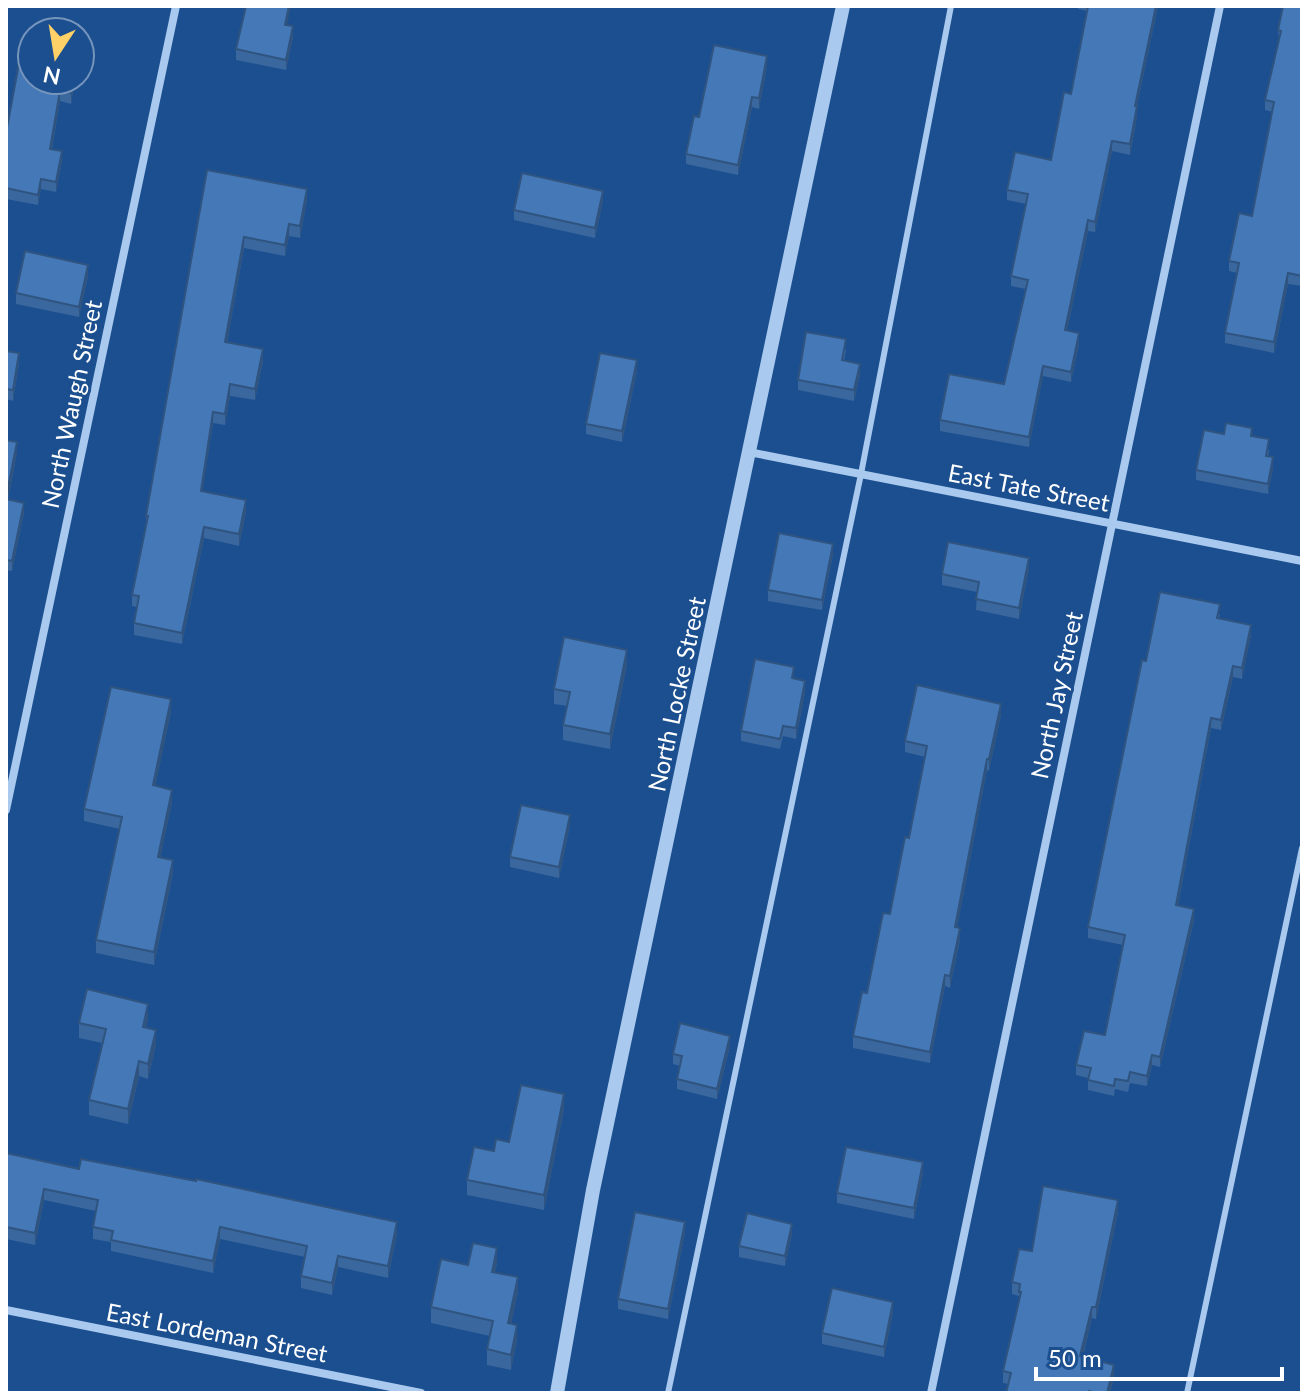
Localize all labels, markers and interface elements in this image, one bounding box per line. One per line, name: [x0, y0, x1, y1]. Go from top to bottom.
north arrow: [16, 16, 96, 96]
text: N: [41, 61, 63, 91]
street label: North Waugh Street: [35, 297, 107, 511]
street label: East Tate Street: [946, 457, 1113, 517]
street label: North Locke Street: [641, 594, 711, 794]
street label: North Jay Street: [1024, 608, 1088, 781]
street label: East Lordeman Street: [104, 1296, 330, 1368]
scale bar: [1036, 1331, 1282, 1381]
text: 50 m: [1048, 1343, 1102, 1372]

